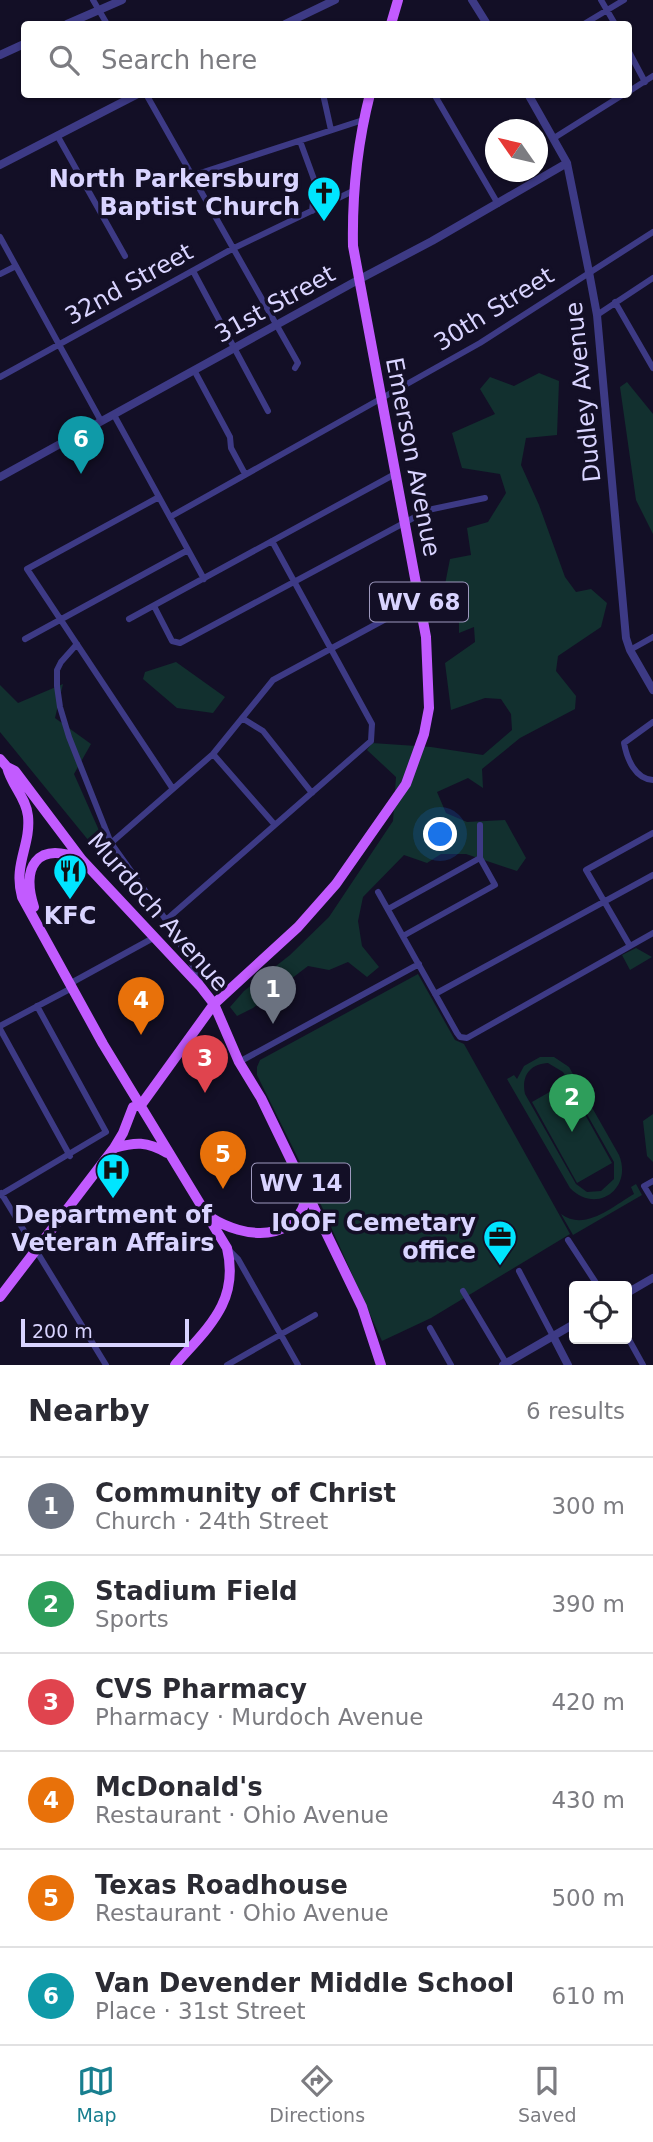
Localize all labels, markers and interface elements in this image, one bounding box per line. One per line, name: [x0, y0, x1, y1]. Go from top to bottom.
search box: [21, 21, 632, 98]
icon: search: [45, 41, 83, 79]
text: Search here: [101, 45, 257, 75]
north arrow: [485, 119, 548, 182]
place label: North Parkersburg Baptist Church: [49, 165, 300, 221]
church icon: North Parkersburg Baptist Church: [305, 174, 343, 223]
street label: 32nd Street: [60, 237, 198, 331]
street label: 31st Street: [210, 260, 340, 348]
street label: 30th Street: [429, 261, 559, 357]
street label: Dudley Avenue: [560, 300, 606, 484]
street label: Emerson Avenue: [380, 355, 446, 559]
pin: 6: [58, 416, 104, 474]
road number: WV 68: [370, 582, 468, 622]
your location: [423, 817, 457, 851]
street label: Murdoch Avenue: [82, 827, 234, 997]
restaurant icon: KFC: [51, 852, 89, 901]
place label: KFC: [44, 902, 96, 930]
pin: 1: [250, 966, 296, 1024]
pin: 4: [118, 977, 164, 1035]
pin: 3: [182, 1035, 228, 1093]
pin: 2: [549, 1074, 595, 1132]
pin: 5: [200, 1131, 246, 1189]
hospital icon: Department of Veteran Affairs: [94, 1151, 132, 1200]
road number: WV 14: [252, 1164, 350, 1202]
place label: Department of Veteran Affairs: [11, 1201, 215, 1257]
place label: IOOF Cemetary office: [271, 1209, 476, 1265]
office icon: IOOF Cemetary office: [481, 1218, 519, 1267]
map controls: [569, 1281, 632, 1344]
button: locate: [569, 1281, 632, 1344]
scale bar: [21, 1316, 189, 1348]
text: 200 m: [32, 1320, 93, 1342]
text: Nearby: [28, 1393, 150, 1428]
text: 6 results: [526, 1398, 625, 1424]
text: Community of Christ: [95, 1478, 396, 1508]
text: 1: [43, 1493, 59, 1519]
text: 300 m: [551, 1493, 625, 1519]
text: Church · 24th Street: [95, 1508, 328, 1534]
text: Stadium Field: [95, 1576, 298, 1606]
text: 2: [43, 1591, 59, 1617]
text: 390 m: [551, 1591, 625, 1617]
text: Sports: [95, 1606, 169, 1632]
text: CVS Pharmacy: [95, 1674, 307, 1704]
text: 3: [43, 1689, 59, 1715]
text: 420 m: [551, 1689, 625, 1715]
text: Pharmacy · Murdoch Avenue: [95, 1704, 423, 1730]
text: McDonald's: [95, 1772, 263, 1802]
text: 4: [43, 1787, 59, 1813]
text: 430 m: [551, 1787, 625, 1813]
text: Restaurant · Ohio Avenue: [95, 1802, 389, 1828]
text: Texas Roadhouse: [95, 1870, 348, 1900]
text: 5: [43, 1885, 59, 1911]
text: 500 m: [551, 1885, 625, 1911]
text: Restaurant · Ohio Avenue: [95, 1900, 389, 1926]
text: Van Devender Middle School: [95, 1968, 514, 1998]
text: 6: [43, 1983, 59, 2009]
text: 610 m: [551, 1983, 625, 2009]
text: Place · 31st Street: [95, 1998, 306, 2024]
tab: Map: [76, 2062, 117, 2126]
tab: Directions: [269, 2062, 365, 2126]
tab: Saved: [518, 2062, 577, 2126]

